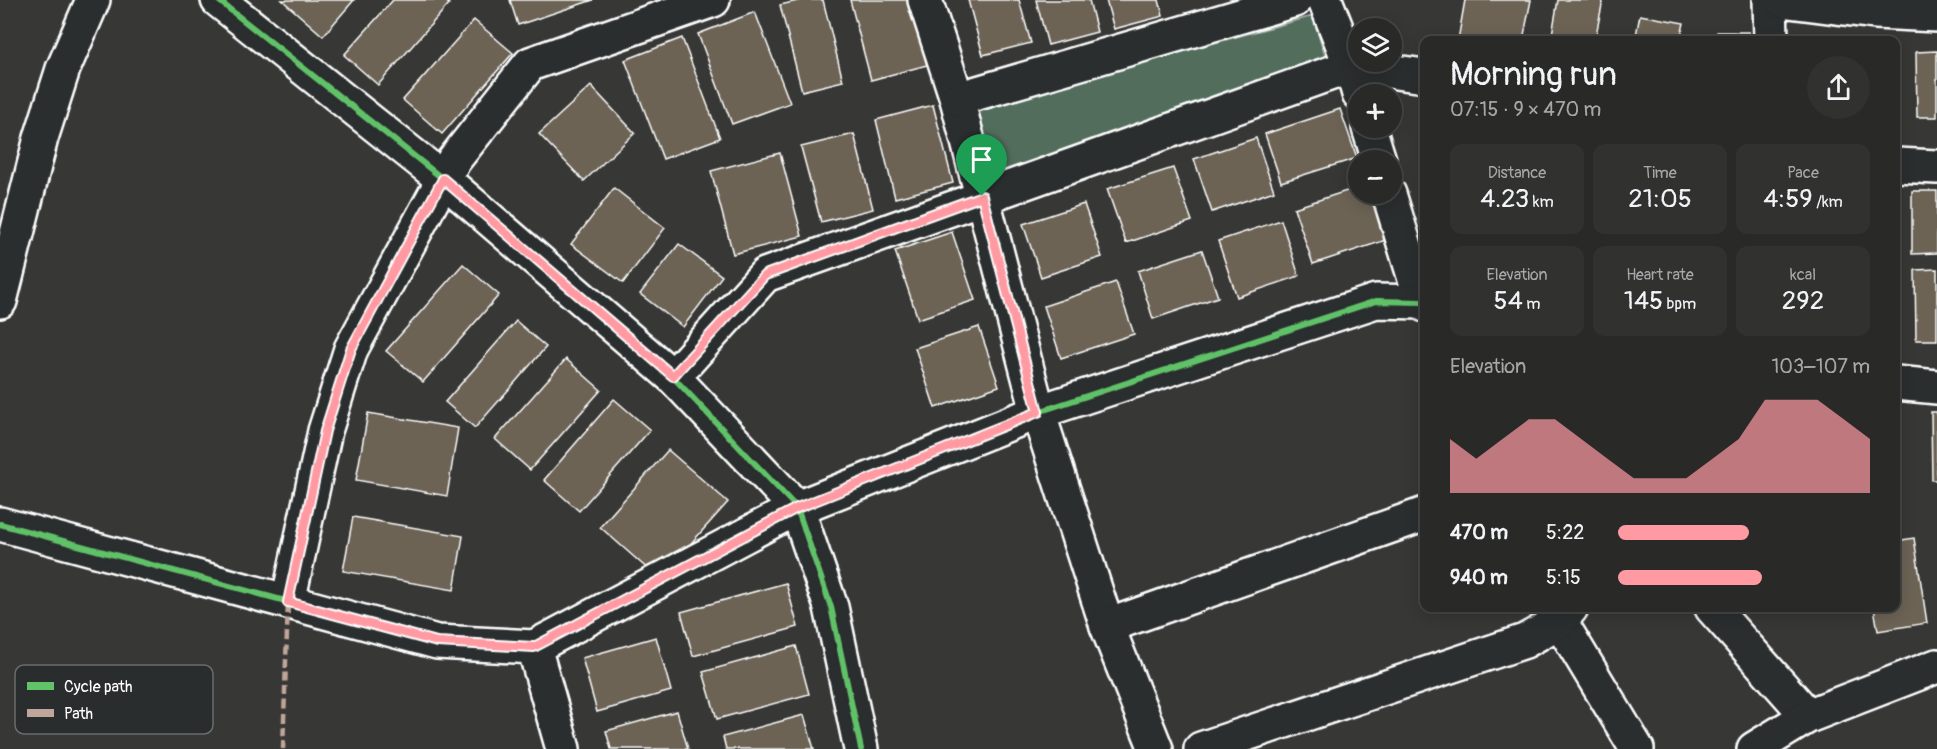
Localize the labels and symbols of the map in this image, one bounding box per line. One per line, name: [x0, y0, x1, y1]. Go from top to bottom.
pin: [956, 134, 1007, 196]
legend: [15, 665, 213, 734]
text: Cycle path: [64, 677, 132, 697]
text: Path: [64, 704, 93, 724]

